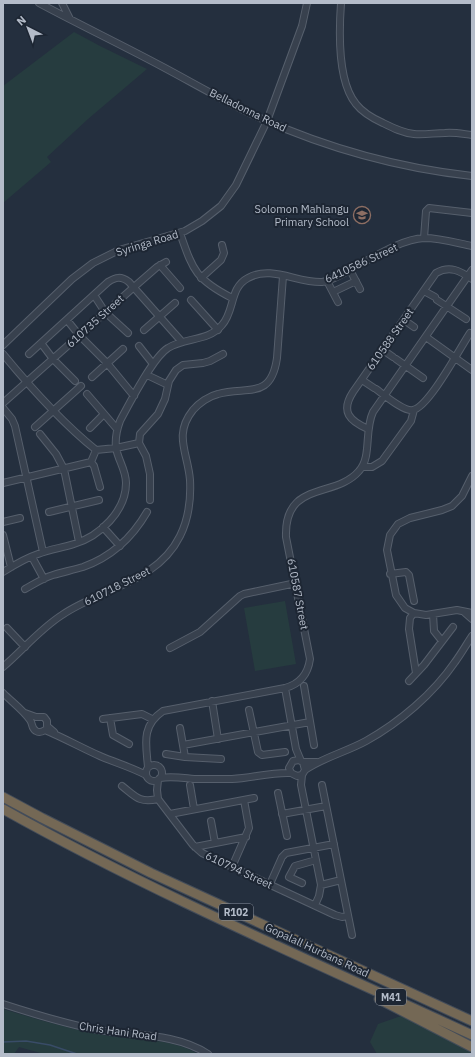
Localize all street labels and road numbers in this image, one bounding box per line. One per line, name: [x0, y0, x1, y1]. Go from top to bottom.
street label: Belladonna Road: [207, 85, 289, 135]
street label: Syringa Road: [114, 227, 180, 259]
street label: 6410586 Street: [322, 240, 400, 286]
street label: 610735 Street: [63, 291, 127, 350]
street label: 610588 Street: [364, 305, 417, 373]
street label: 610587 Street: [284, 557, 312, 631]
street label: 610718 Street: [82, 563, 153, 609]
street label: 610794 Street: [203, 848, 275, 892]
road number: R102: [219, 904, 253, 920]
street label: Gopalall Hurbans Road: [263, 920, 371, 980]
road number: M41: [376, 989, 406, 1005]
street label: Chris Hani Road: [78, 1019, 158, 1043]

